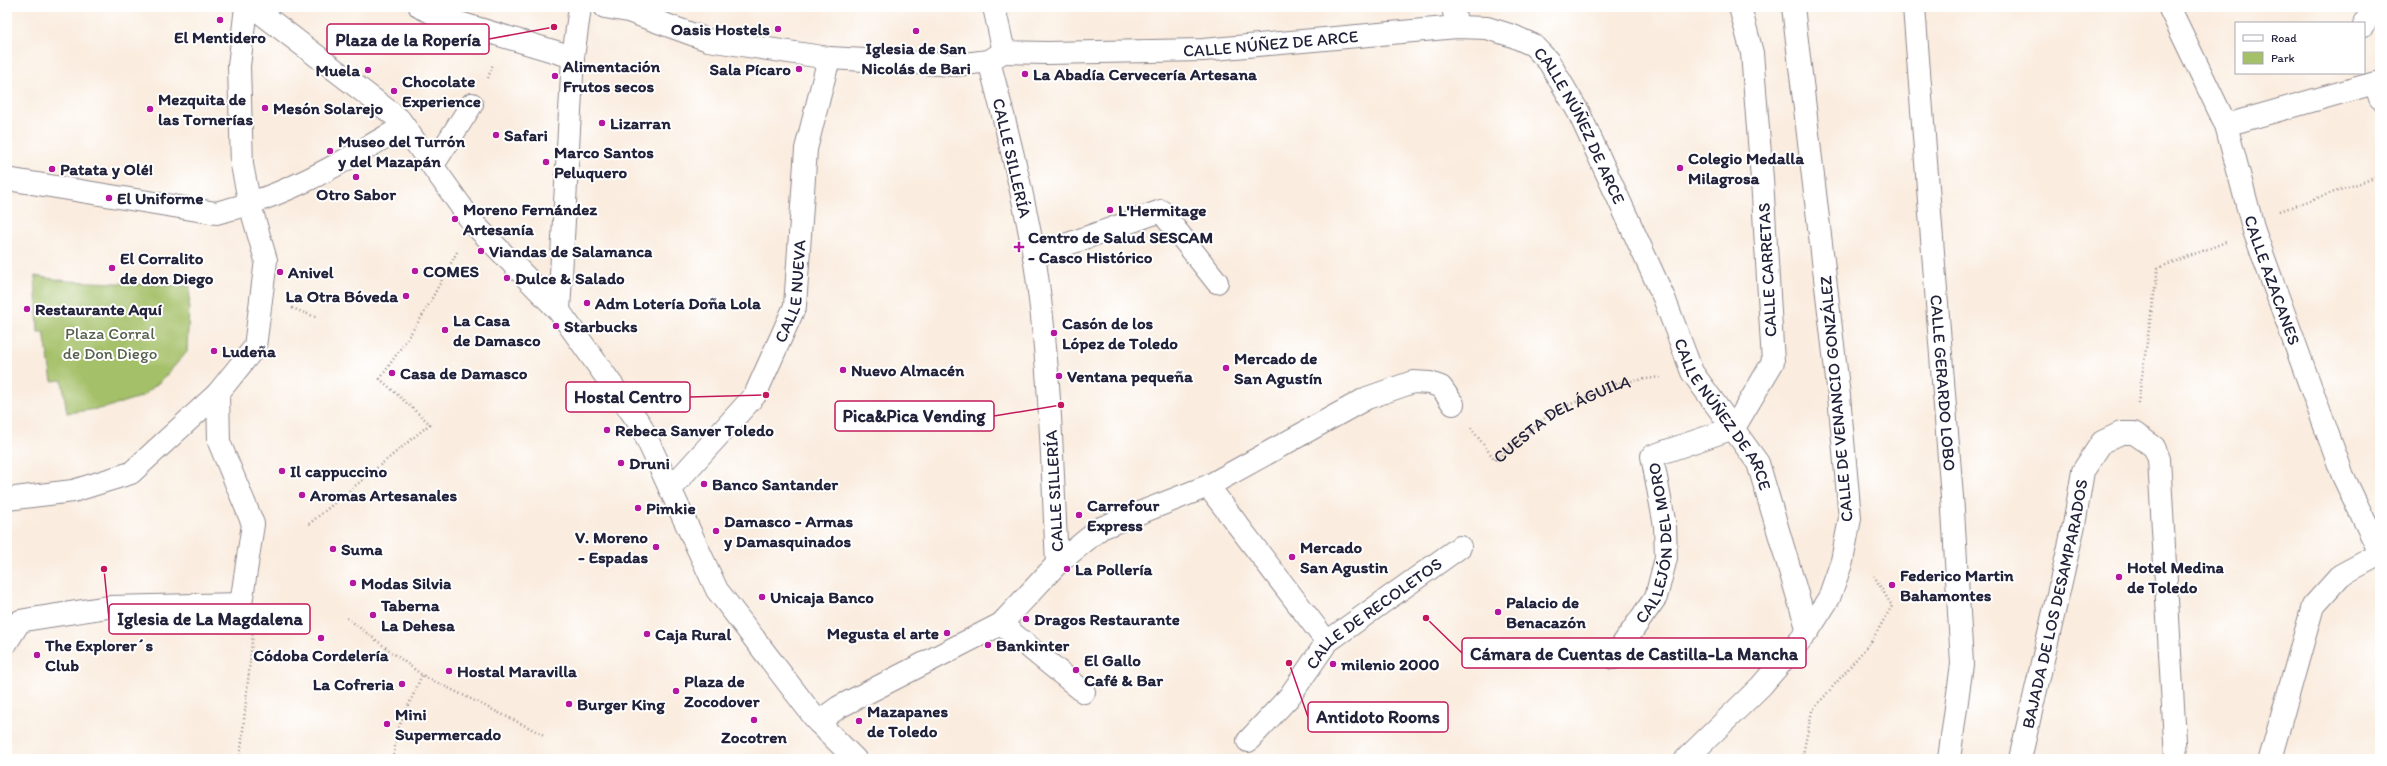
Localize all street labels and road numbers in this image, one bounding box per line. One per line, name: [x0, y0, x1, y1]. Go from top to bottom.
street label: CALLE NÚÑEZ DE ARCE: [1183, 26, 1359, 60]
street label: CALLE NÚÑEZ DE ARCE: [1530, 42, 1629, 207]
street label: CALLE SILLERÍA: [989, 96, 1036, 220]
street label: CALLE CARRETAS: [1753, 202, 1781, 338]
street label: CALLE AZACANES: [2240, 213, 2305, 348]
street label: CALLE NUEVA: [770, 239, 810, 346]
street label: CALLE DE VENANCIO GONZÁLEZ: [1815, 275, 1857, 523]
street label: CALLE GERARDO LOBO: [1926, 294, 1960, 472]
street label: CALLE NÚÑEZ DE ARCE: [1670, 335, 1776, 493]
street label: CUESTA DEL ÁGUILA: [1489, 371, 1632, 467]
street label: CALLE SILLERÍA: [1041, 429, 1067, 553]
street label: CALLEJÓN DEL MORO: [1631, 461, 1676, 627]
street label: BAJADA DE LOS DESAMPARADOS: [2017, 478, 2091, 730]
street label: CALLE DE RECOLETOS: [1301, 553, 1446, 673]

